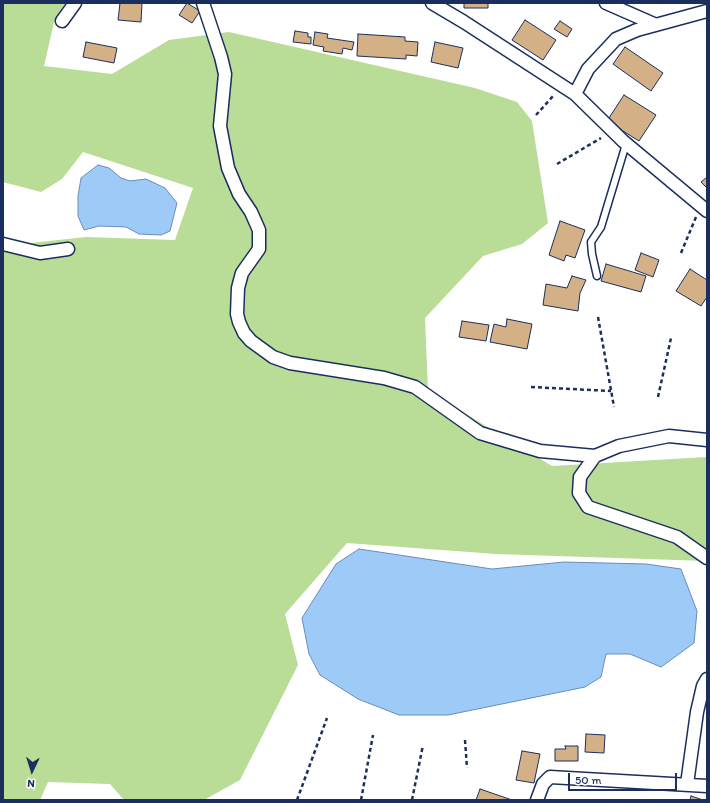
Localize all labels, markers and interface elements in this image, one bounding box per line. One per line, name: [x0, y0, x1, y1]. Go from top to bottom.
north arrow: [12, 751, 52, 791]
scale bar: [570, 765, 679, 791]
text: 50 m: [575, 773, 601, 787]
text: N: [27, 777, 35, 790]

